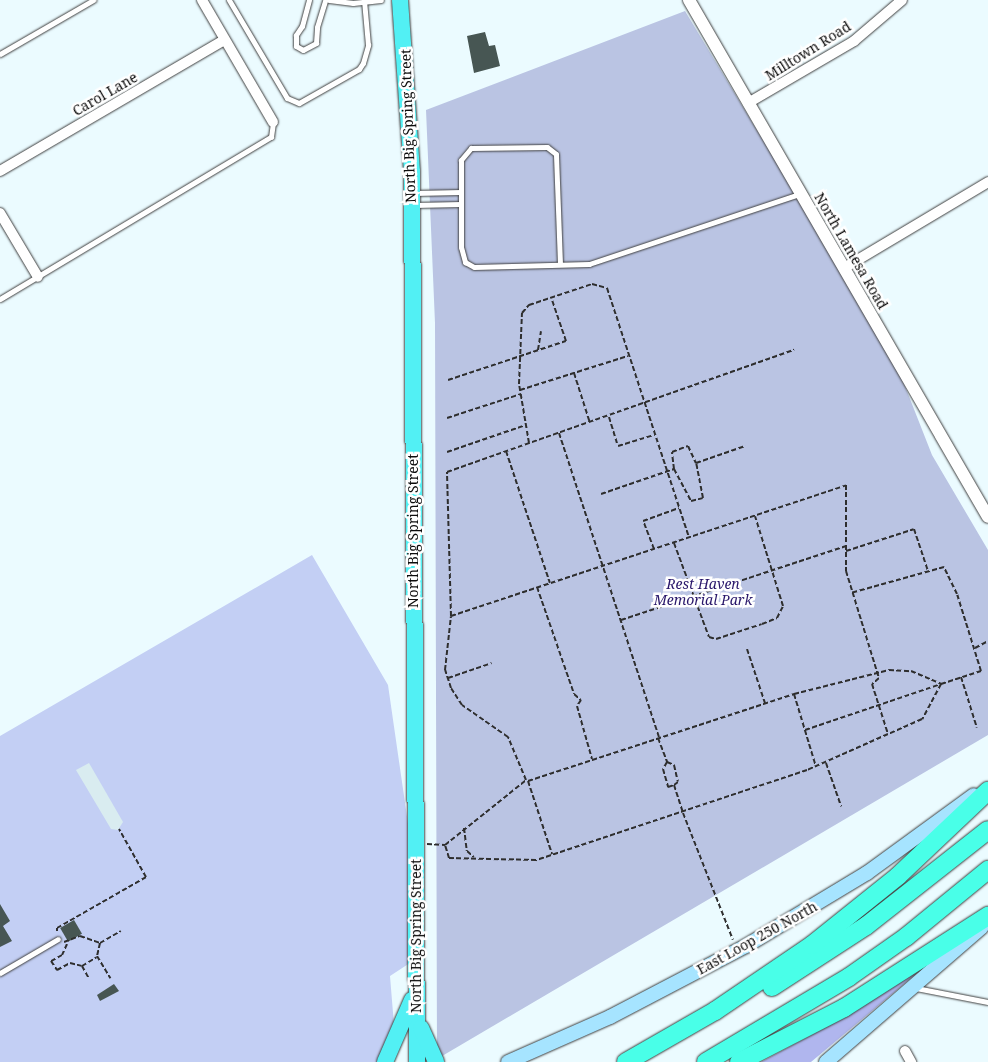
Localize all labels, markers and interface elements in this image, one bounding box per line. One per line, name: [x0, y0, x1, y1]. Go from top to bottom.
street label: Milltown Road: [762, 18, 854, 84]
street label: North Big Spring Street: [397, 49, 419, 203]
street label: Carol Lane: [70, 69, 140, 119]
street label: North Lamesa Road: [811, 190, 891, 312]
street label: North Big Spring Street: [405, 454, 421, 608]
park label: Rest Haven Memorial Park: [654, 576, 752, 608]
street label: North Big Spring Street: [408, 859, 424, 1013]
street label: East Loop 250 North: [694, 898, 820, 978]

